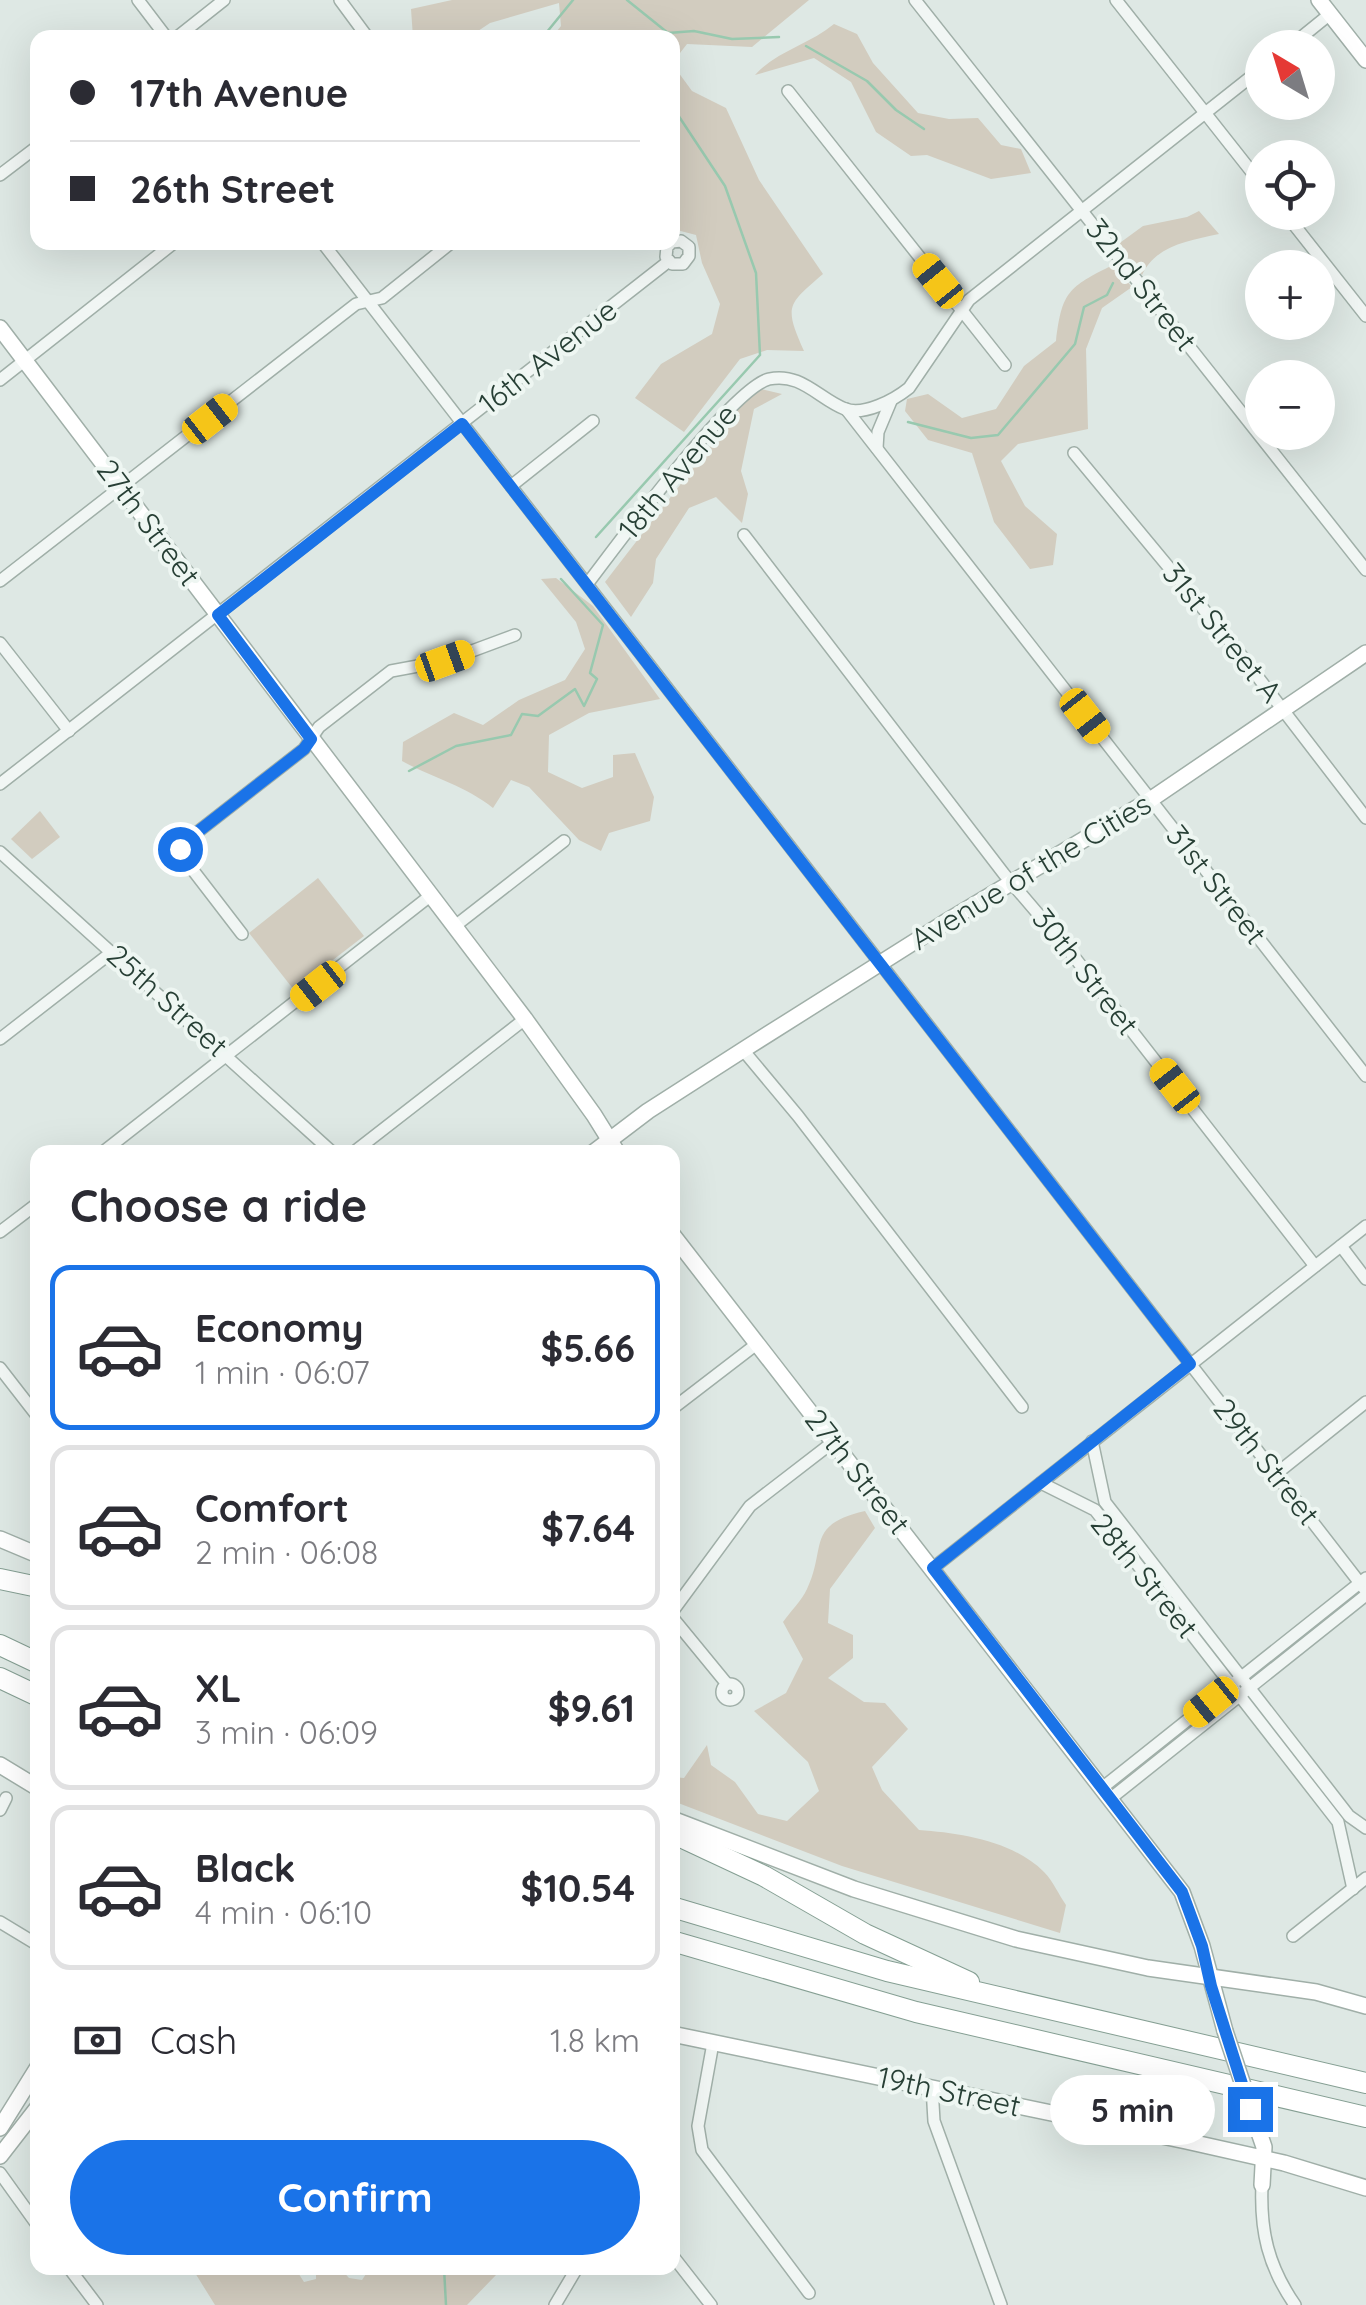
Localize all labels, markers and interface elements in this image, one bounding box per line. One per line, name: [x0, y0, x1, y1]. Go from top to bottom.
north arrow: [1245, 30, 1335, 120]
map controls: [1245, 30, 1335, 450]
text: 17th Avenue: [130, 69, 348, 117]
button: locate: [1245, 140, 1335, 230]
text: 26th Street: [130, 165, 335, 213]
street label: 32nd Street: [1078, 210, 1205, 358]
car: [907, 248, 969, 314]
button: +: [1245, 250, 1335, 340]
street label: 16th Avenue: [471, 290, 624, 422]
button: −: [1245, 360, 1335, 450]
car: [177, 389, 243, 449]
street label: 18th Avenue: [610, 396, 745, 547]
street label: 27th Street: [89, 452, 209, 593]
street label: 31st Street A: [1155, 555, 1291, 710]
car: [412, 637, 478, 685]
car: [1055, 683, 1115, 749]
street label: Avenue of the Cities: [903, 784, 1158, 958]
street label: 31st Street: [1158, 817, 1275, 952]
route start: [158, 827, 203, 872]
street label: 30th Street: [1024, 900, 1147, 1043]
street label: 25th Street: [99, 936, 236, 1065]
car: [285, 956, 351, 1016]
car: [1145, 1053, 1205, 1119]
text: Choose a ride: [70, 1177, 367, 1233]
icon: car: [75, 1303, 165, 1393]
text: Economy: [195, 1304, 364, 1352]
text: $5.66: [540, 1324, 635, 1372]
text: 1 min · 06:07: [195, 1352, 370, 1392]
street label: 29th Street: [1205, 1390, 1328, 1532]
street label: 27th Street: [797, 1401, 919, 1542]
icon: car: [75, 1483, 165, 1573]
text: Comfort: [195, 1484, 349, 1532]
text: $7.64: [541, 1504, 635, 1552]
street label: 28th Street: [1083, 1505, 1207, 1646]
text: 2 min · 06:08: [195, 1532, 378, 1572]
icon: car: [75, 1663, 165, 1753]
text: XL: [195, 1664, 241, 1712]
car: [1178, 1671, 1244, 1733]
text: $9.61: [548, 1684, 635, 1732]
text: 3 min · 06:09: [195, 1712, 378, 1752]
icon: car: [75, 1843, 165, 1933]
text: Black: [195, 1844, 295, 1892]
text: $10.54: [521, 1864, 635, 1912]
text: 4 min · 06:10: [195, 1892, 372, 1932]
icon: cash: [70, 2013, 125, 2068]
text: Cash: [150, 2016, 237, 2064]
text: 1.8 km: [550, 2020, 640, 2060]
street label: 19th Street: [874, 2057, 1024, 2125]
callout: 5 min: [1050, 2074, 1215, 2144]
route end: [1228, 2087, 1273, 2132]
text: 5 min: [1091, 2090, 1174, 2130]
button: Confirm: [70, 2140, 640, 2255]

